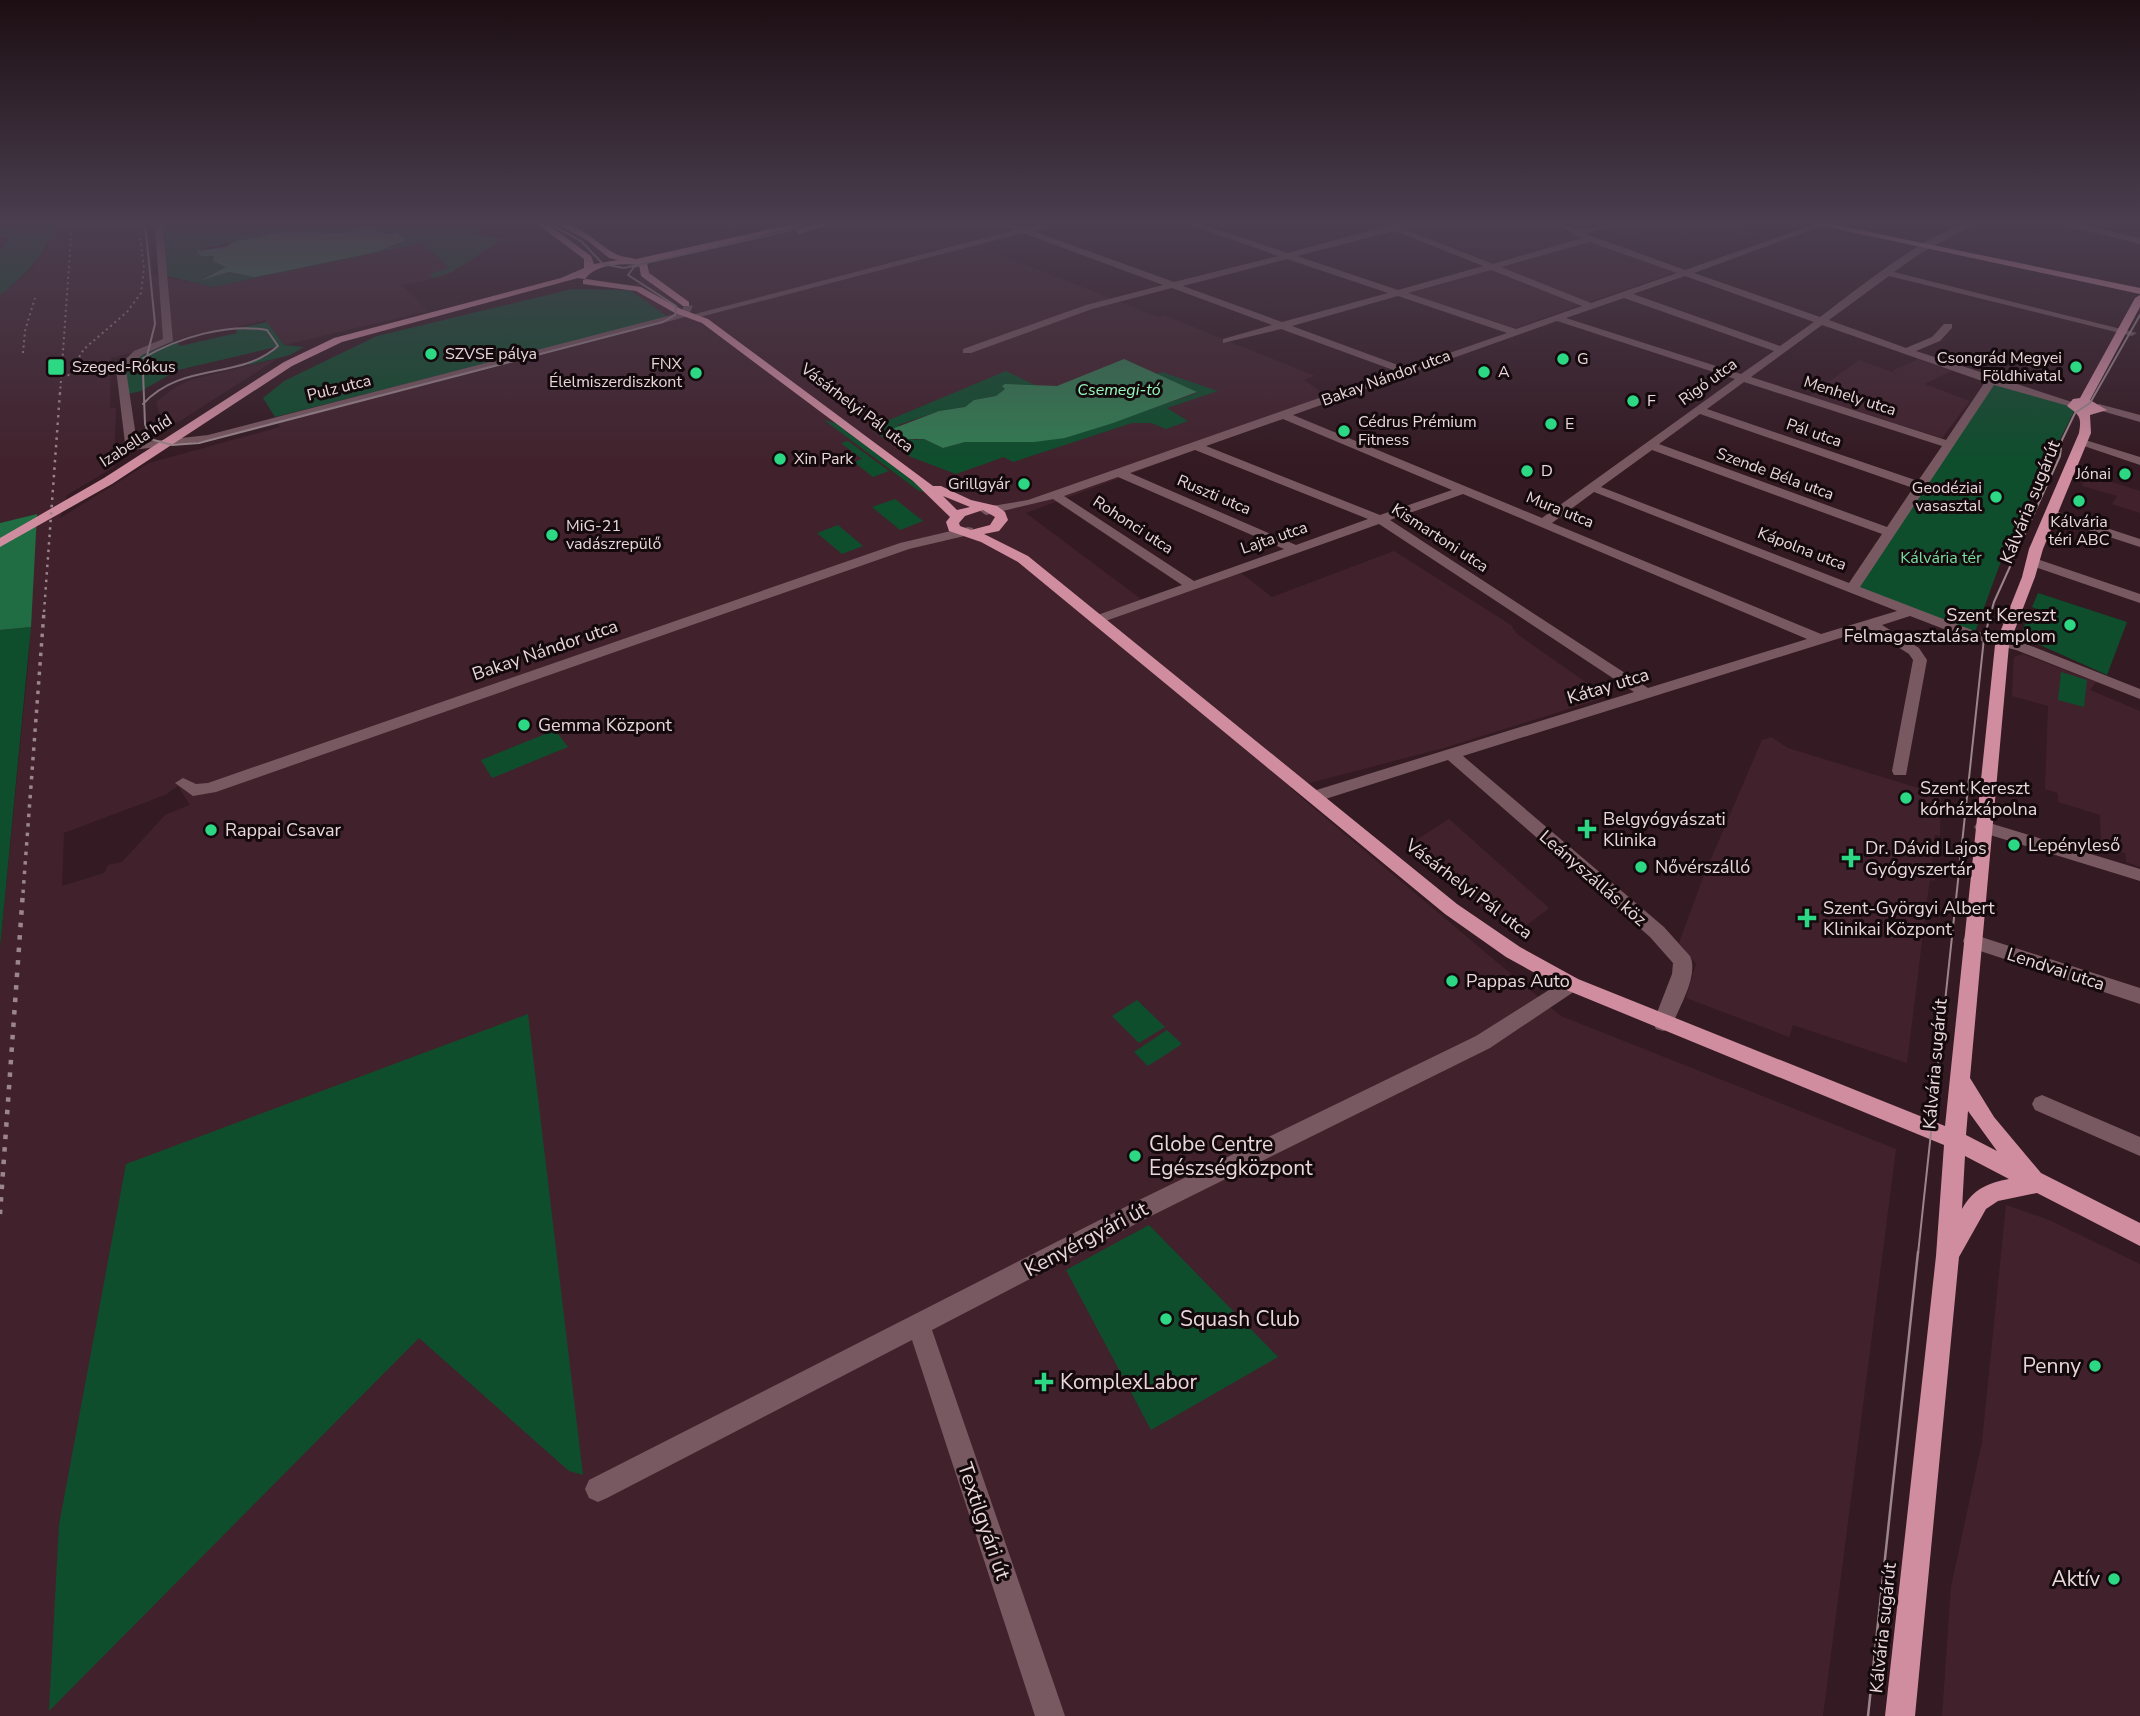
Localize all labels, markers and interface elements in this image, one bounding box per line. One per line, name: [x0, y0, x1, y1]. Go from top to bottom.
place label: SZVSE pálya: [445, 343, 537, 365]
street label: Bakay Nándor utca: [1318, 344, 1454, 412]
marker: SZVSE pálya: [423, 346, 439, 362]
place label: Csongrád Megyei Földhivatal: [1937, 347, 2062, 387]
place label: G: [1577, 348, 1589, 370]
marker: G: [1555, 351, 1571, 367]
place label: FNX Élelmiszerdiszkont: [549, 353, 683, 393]
street label: Rigó utca: [1674, 353, 1742, 411]
place label: Szeged-Rókus: [72, 356, 176, 378]
marker: Szeged-Rókus: [46, 357, 66, 377]
street label: Vásárhelyi Pál utca: [795, 358, 918, 458]
marker: Csongrád Megyei Földhivatal: [2068, 359, 2084, 375]
place label: A: [1498, 361, 1510, 383]
marker: A: [1476, 364, 1492, 380]
marker: FNX Élelmiszerdiszkont: [688, 365, 704, 381]
street label: Pulz utca: [305, 369, 373, 407]
street label: Menhely utca: [1801, 371, 1899, 421]
water label: Csemegi-tó: [1077, 379, 1161, 401]
place label: F: [1647, 390, 1656, 412]
marker: F: [1625, 393, 1641, 409]
street label: Izabella híd: [96, 409, 176, 473]
place label: Cédrus Prémium Fitness: [1358, 411, 1477, 451]
place label: E: [1565, 413, 1574, 435]
street label: Pál utca: [1783, 413, 1845, 453]
marker: E: [1543, 416, 1559, 432]
marker: Cédrus Prémium Fitness: [1336, 423, 1352, 439]
street label: Kálvária sugárút: [1994, 436, 2066, 567]
street label: Szende Béla utca: [1713, 443, 1837, 505]
place label: Xin Park: [794, 448, 854, 470]
marker: Xin Park: [772, 451, 788, 467]
place label: D: [1541, 460, 1553, 482]
marker: D: [1519, 463, 1535, 479]
place label: Jónai: [2075, 463, 2111, 485]
marker: Jónai: [2117, 466, 2133, 482]
street label: Ruszti utca: [1174, 470, 1254, 520]
place label: Grillgyár: [948, 473, 1010, 495]
marker: Grillgyár: [1016, 476, 1032, 492]
place label: Geodéziai vasasztal: [1912, 477, 1982, 517]
street label: Mura utca: [1523, 486, 1597, 534]
marker: Geodéziai vasasztal: [1988, 489, 2004, 505]
street label: Rohonci utca: [1088, 491, 1178, 559]
marker: Kálvária téri ABC: [2071, 493, 2087, 509]
street label: Kismartoni utca: [1387, 498, 1493, 578]
place label: Kálvária téri ABC: [2049, 511, 2110, 551]
place label: MiG-21 vadászrepülő: [566, 515, 661, 555]
street label: Lajta utca: [1238, 516, 1310, 560]
street label: Kápolna utca: [1754, 522, 1850, 576]
marker: MiG-21 vadászrepülő: [544, 527, 560, 543]
park label: Kálvária tér: [1900, 547, 1982, 569]
place label: Szent Kereszt Felmagasztalása templom: [1844, 603, 2057, 648]
street label: Bakay Nándor utca: [469, 614, 621, 686]
marker: Szent Kereszt Felmagasztalása templom: [2062, 617, 2078, 633]
street label: Kátay utca: [1564, 662, 1652, 710]
place label: Gemma Központ: [538, 713, 673, 737]
marker: Gemma Központ: [516, 717, 532, 733]
place label: Szent Kereszt kórházkápolna: [1920, 776, 2037, 821]
marker: Szent Kereszt kórházkápolna: [1898, 790, 1914, 806]
place label: Belgyógyászati Klinika: [1603, 807, 1726, 852]
place label: Rappai Csavar: [225, 818, 342, 842]
marker: Belgyógyászati Klinika: [1577, 819, 1597, 839]
marker: Rappai Csavar: [203, 822, 219, 838]
street label: Leányszállás köz: [1534, 825, 1652, 931]
street label: Vásárhelyi Pál utca: [1400, 833, 1537, 945]
place label: Lepényleső: [2028, 833, 2120, 857]
place label: Dr. Dávid Lajos Gyógyszertár: [1865, 836, 1987, 881]
marker: Lepényleső: [2006, 837, 2022, 853]
marker: Dr. Dávid Lajos Gyógyszertár: [1843, 850, 1859, 866]
place label: Nővérszálló: [1655, 855, 1750, 879]
marker: Nővérszálló: [1633, 859, 1649, 875]
place label: Szent-Györgyi Albert Klinikai Központ: [1823, 896, 1995, 941]
marker: Szent-Györgyi Albert Klinikai Központ: [1797, 908, 1817, 928]
street label: Lendvai utca: [2004, 942, 2108, 996]
place label: Pappas Auto: [1466, 969, 1570, 993]
marker: Pappas Auto: [1444, 973, 1460, 989]
street label: Kálvária sugárút: [1917, 997, 1953, 1130]
place label: Globe Centre Egészségközpont: [1149, 1130, 1313, 1182]
marker: Globe Centre Egészségközpont: [1127, 1148, 1143, 1164]
street label: Kenyérgyári út: [1019, 1194, 1153, 1283]
place label: Squash Club: [1180, 1305, 1300, 1333]
marker: Squash Club: [1158, 1311, 1174, 1327]
place label: Penny: [2022, 1352, 2081, 1380]
marker: Penny: [2087, 1358, 2103, 1374]
place label: KomplexLabor: [1060, 1368, 1197, 1396]
marker: KomplexLabor: [1034, 1372, 1054, 1392]
street label: Textilgyári út: [951, 1459, 1017, 1584]
street label: Kálvária sugárút: [1864, 1561, 1902, 1694]
place label: Aktív: [2051, 1565, 2100, 1593]
marker: Aktív: [2106, 1571, 2122, 1587]

